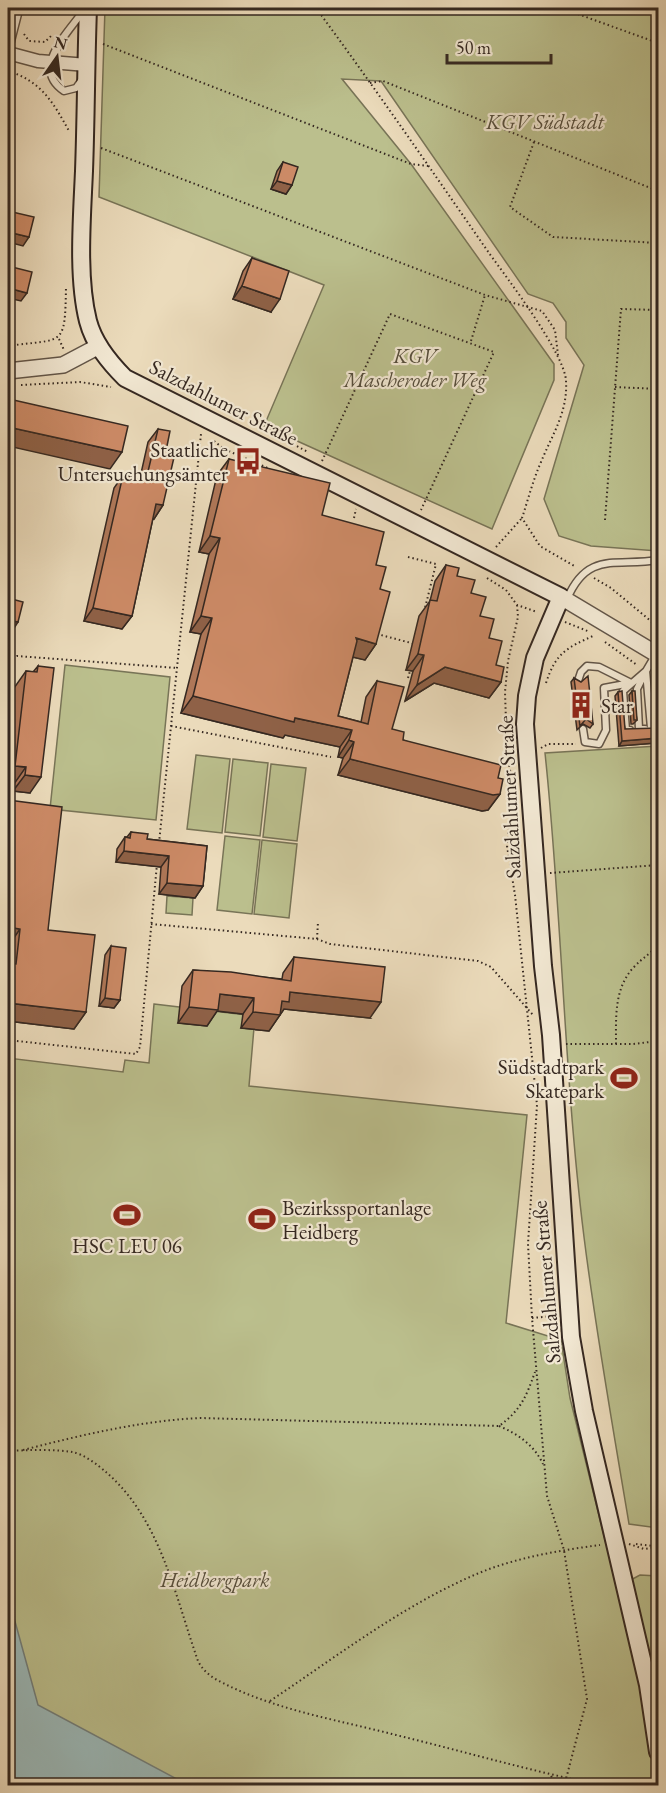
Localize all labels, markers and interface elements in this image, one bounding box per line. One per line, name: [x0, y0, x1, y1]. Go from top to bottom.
north arrow: [27, 27, 87, 87]
scale bar: [447, 27, 550, 65]
text: N: [52, 31, 69, 55]
text: 50 m: [456, 36, 491, 59]
park label: KGV Südstadt: [485, 108, 605, 135]
park label: KGV Mascheroder Weg: [342, 342, 488, 393]
street label: Salzdahlumer Straße: [145, 353, 303, 451]
place label: Staatliche Untersuchungsämter: [58, 436, 228, 487]
bus stop icon: Staatliche Untersuchungsämter: [233, 446, 263, 476]
building icon: Star: [566, 690, 596, 720]
place label: Star: [601, 692, 633, 719]
street label: Salzdahlumer Straße: [491, 715, 527, 879]
place label: Südstadtpark Skatepark: [498, 1053, 605, 1104]
sports icon: Südstadtpark Skatepark: [609, 1063, 639, 1093]
place label: Bezirkssportanlage Heidberg: [282, 1194, 431, 1245]
street label: Salzdahlumer Straße: [525, 1199, 567, 1365]
sports icon: HSC LEU 06: [112, 1200, 142, 1230]
sports icon: Bezirkssportanlage Heidberg: [247, 1204, 277, 1234]
place label: HSC LEU 06: [72, 1232, 182, 1259]
park label: Heidbergpark: [159, 1566, 270, 1593]

